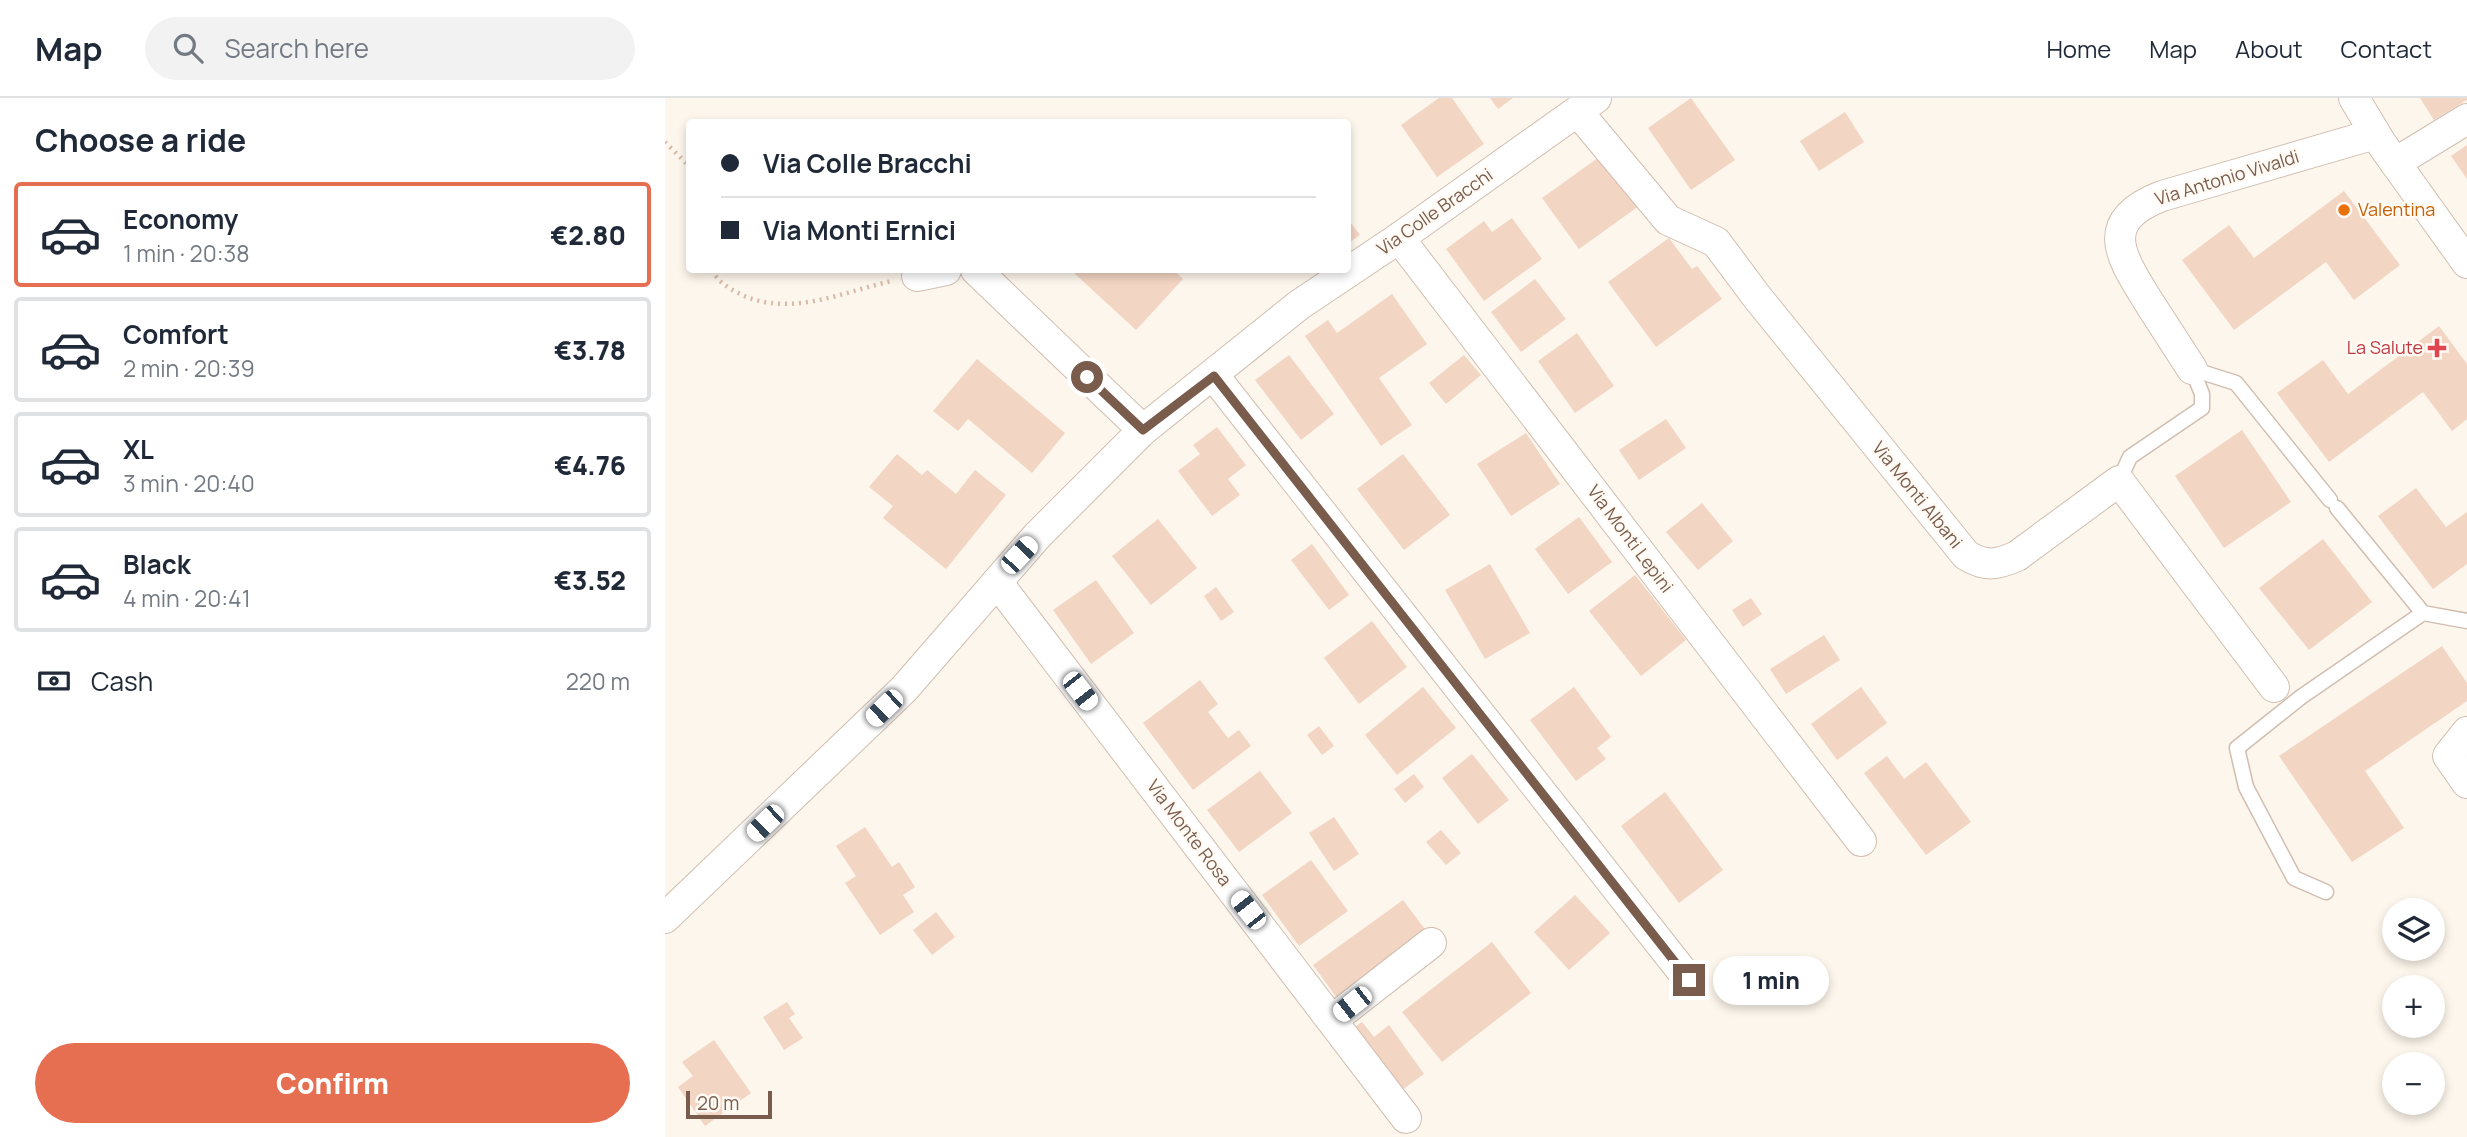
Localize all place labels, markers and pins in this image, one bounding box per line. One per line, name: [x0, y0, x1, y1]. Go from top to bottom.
place label: Valentina: [2358, 197, 2435, 221]
marker: Valentina: [2336, 202, 2352, 218]
place label: La Salute: [2347, 335, 2423, 359]
marker: La Salute: [2429, 340, 2445, 356]

